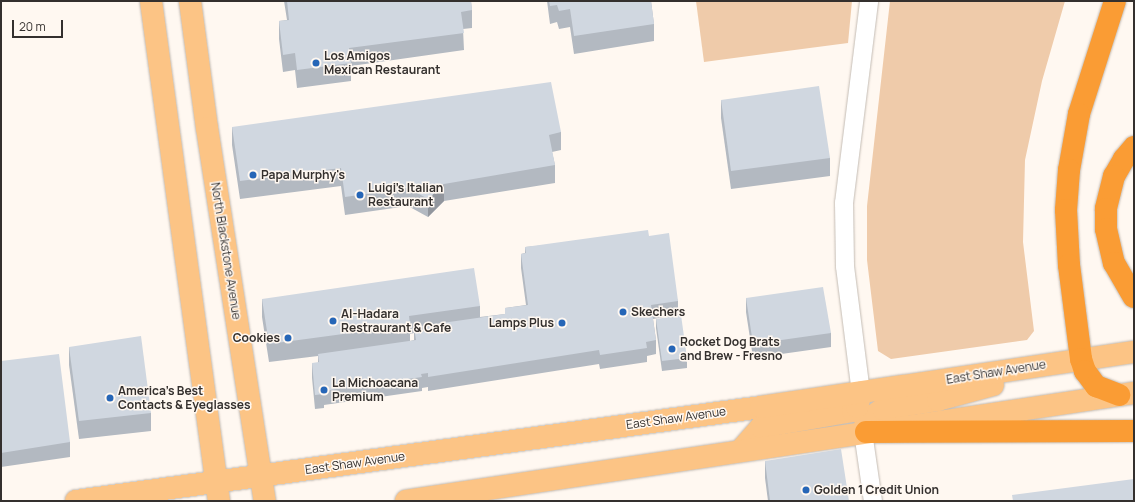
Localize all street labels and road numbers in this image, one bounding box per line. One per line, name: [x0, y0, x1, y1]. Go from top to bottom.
street label: North Blackstone Avenue: [208, 181, 244, 321]
street label: East Shaw Avenue: [945, 357, 1047, 387]
street label: East Shaw Avenue: [625, 404, 727, 432]
street label: East Shaw Avenue: [304, 449, 406, 477]

